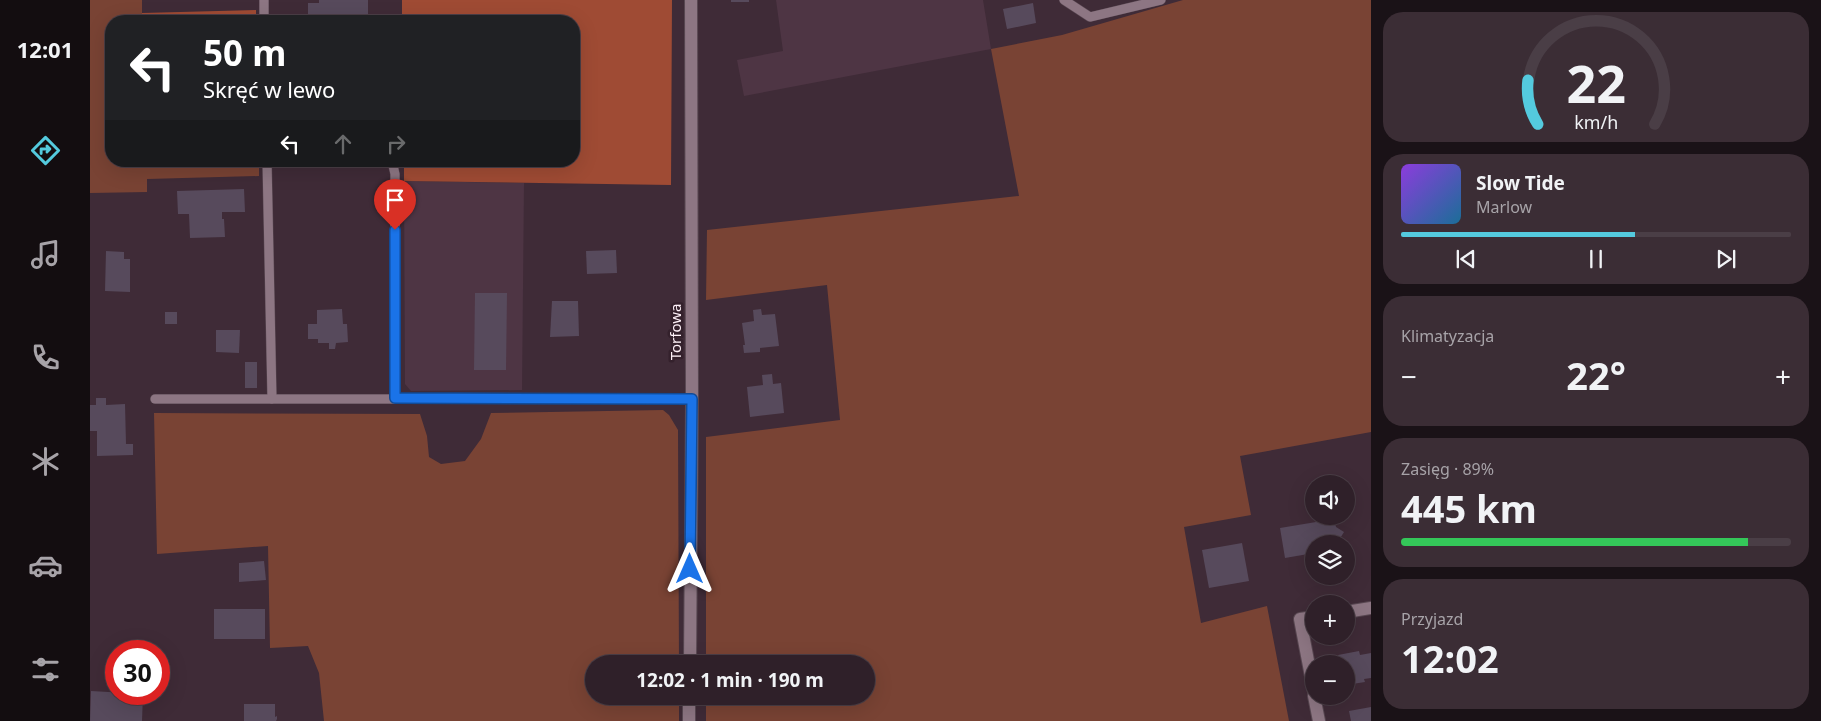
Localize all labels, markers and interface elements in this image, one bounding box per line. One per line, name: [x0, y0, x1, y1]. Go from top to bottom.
text: 50 m: [203, 29, 286, 76]
text: 12:01: [17, 34, 73, 64]
icon: left: [120, 35, 185, 100]
text: 22: [1566, 47, 1626, 118]
text: Skręć w lewo: [203, 74, 335, 104]
text: km/h: [1574, 110, 1618, 134]
icon: left: [276, 130, 304, 158]
icon: ahead: [329, 130, 357, 158]
icon: right: [382, 130, 410, 158]
icon: directions: [28, 133, 63, 168]
text: Slow Tide: [1476, 170, 1565, 196]
pin: [374, 179, 416, 230]
icon: arrive: [381, 186, 409, 214]
text: Marlow: [1476, 196, 1532, 218]
icon: music: [28, 237, 63, 272]
icon: previous: [1452, 245, 1480, 273]
icon: pause: [1582, 245, 1610, 273]
icon: next: [1712, 245, 1740, 273]
street label: Torfowa: [665, 304, 685, 360]
text: Klimatyzacja: [1401, 325, 1494, 347]
icon: phone: [28, 340, 63, 375]
text: 22°: [1566, 349, 1626, 401]
text: −: [1401, 357, 1417, 395]
text: +: [1775, 357, 1791, 395]
icon: climate: [28, 444, 63, 479]
text: Zasięg · 89%: [1401, 458, 1494, 480]
map controls: [1305, 475, 1355, 705]
button: sound: [1305, 475, 1355, 525]
text: 445 km: [1401, 482, 1537, 534]
button: layers: [1305, 535, 1355, 585]
position arrow: [663, 542, 715, 594]
icon: car: [28, 548, 63, 583]
button: +: [1305, 595, 1355, 645]
text: Przyjazd: [1401, 608, 1463, 630]
text: 12:02: [1401, 632, 1499, 684]
speed limit sign: 30: [105, 640, 170, 705]
icon: filters: [28, 652, 63, 687]
button: −: [1305, 655, 1355, 705]
text: 12:02 · 1 min · 190 m: [636, 667, 824, 693]

